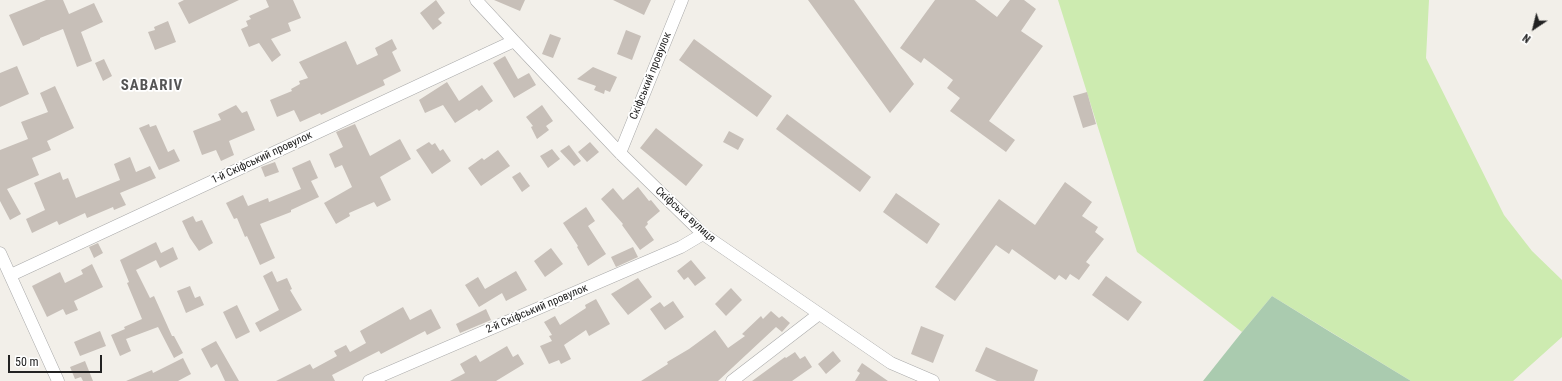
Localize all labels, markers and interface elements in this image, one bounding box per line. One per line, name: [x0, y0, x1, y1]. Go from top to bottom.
north arrow: [1514, 8, 1554, 48]
street label: Скіфський провулок: [627, 30, 675, 122]
text: N: [1520, 31, 1533, 45]
district label: SABARIV: [121, 77, 183, 95]
street label: 1-й Скіфський провулок: [210, 129, 314, 187]
street label: Скіфська вулиця: [652, 184, 718, 246]
street label: 2-й Скіфський провулок: [484, 282, 590, 336]
scale bar: [10, 347, 104, 373]
text: 50 m: [15, 355, 39, 369]

